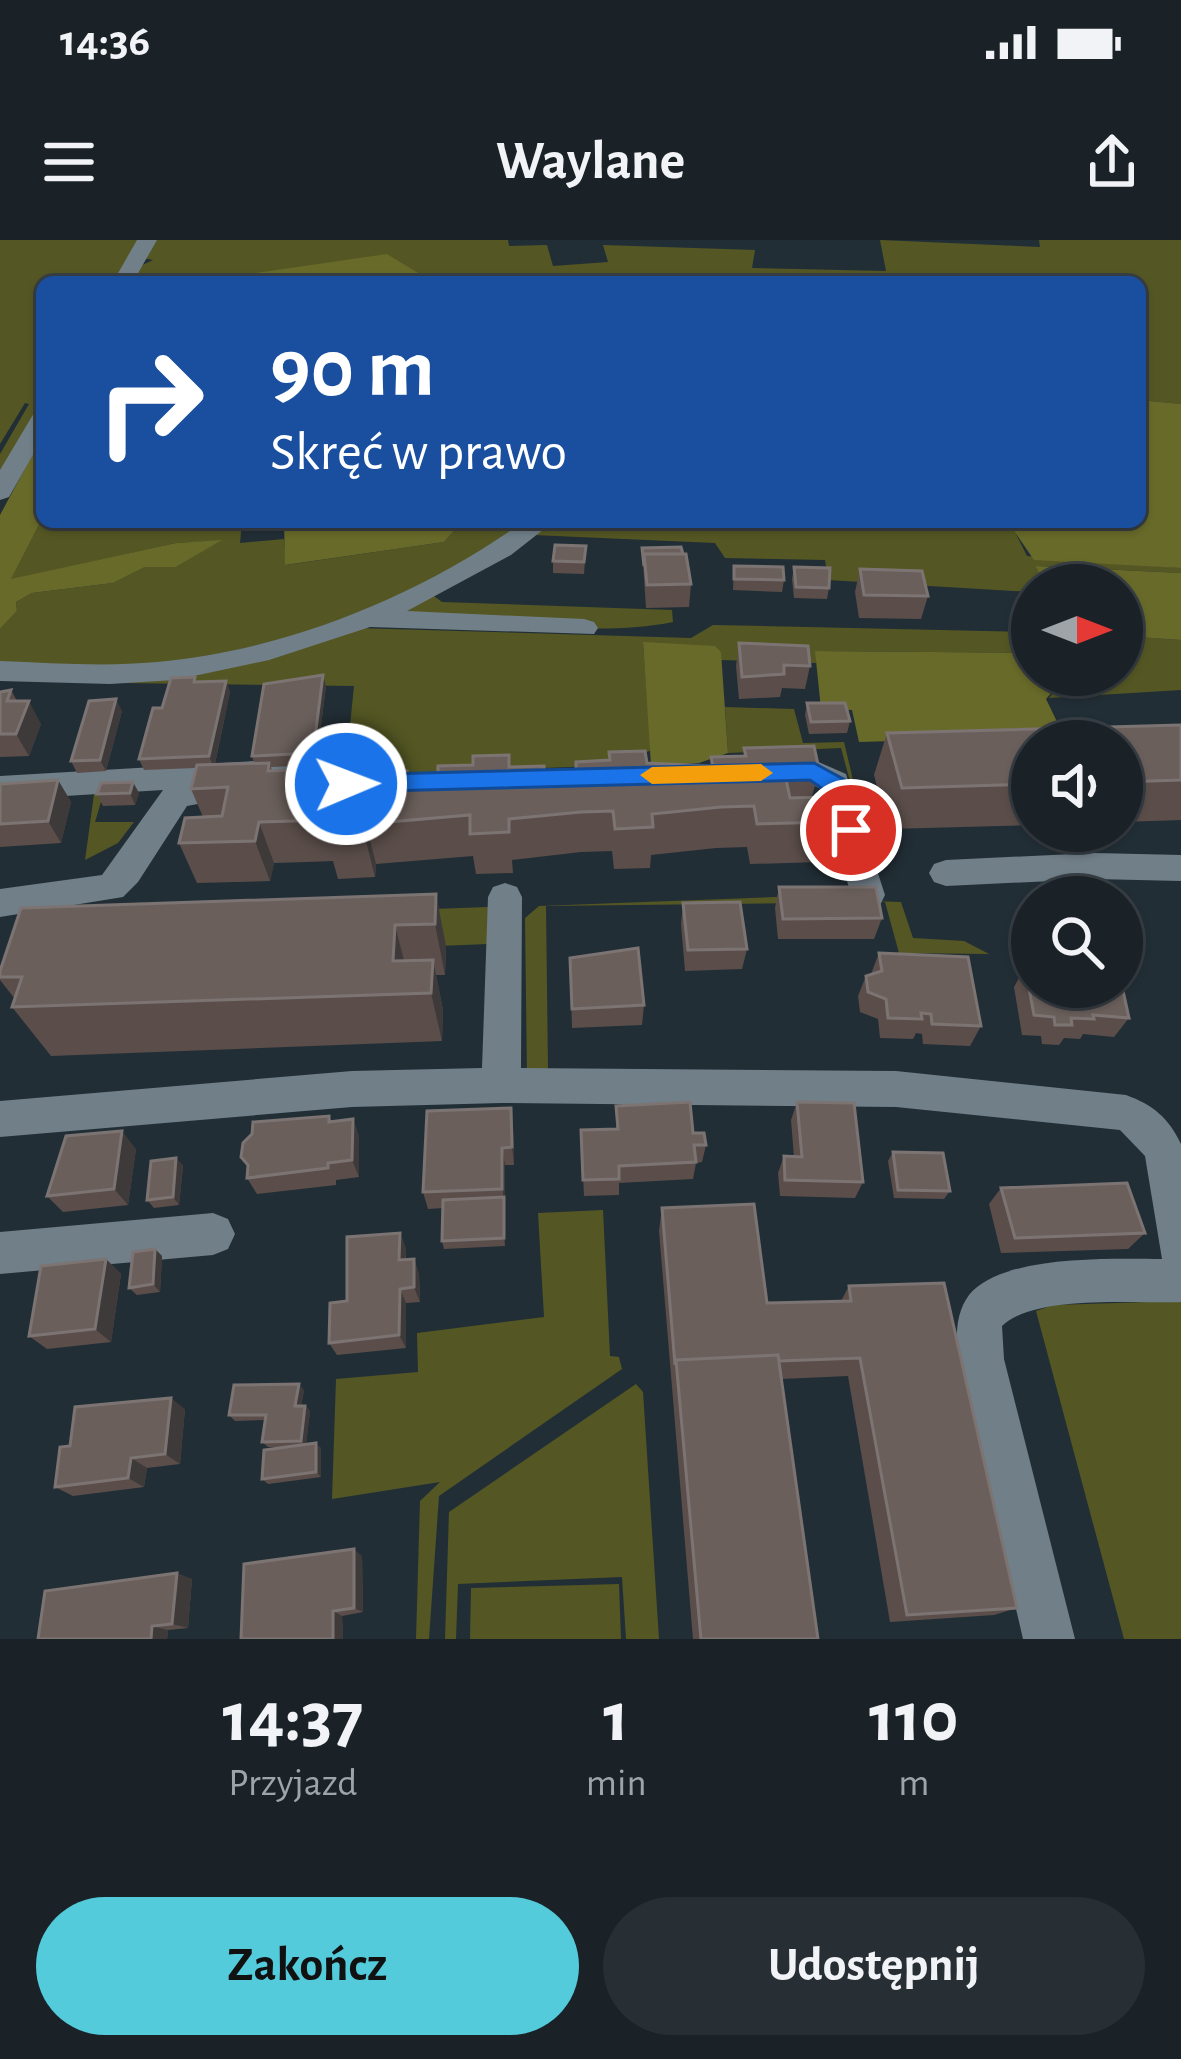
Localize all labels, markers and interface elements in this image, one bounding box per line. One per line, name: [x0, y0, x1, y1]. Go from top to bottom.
text: 14:36: [60, 19, 150, 64]
icon: menu: [36, 129, 102, 195]
icon: share: [1079, 129, 1145, 195]
text: Waylane: [496, 135, 685, 189]
icon: right: [72, 324, 228, 480]
text: 90 m: [270, 328, 435, 412]
text: Skręć w prawo: [270, 426, 567, 480]
north arrow: [1011, 564, 1143, 696]
map controls: [1011, 564, 1143, 1008]
button: sound: [1011, 720, 1143, 852]
position arrow: [283, 721, 409, 847]
pin: [800, 779, 902, 881]
icon: arrive: [818, 797, 884, 863]
button: search: [1011, 876, 1143, 1008]
text: 14:37: [223, 1682, 363, 1754]
text: 1: [603, 1682, 629, 1754]
text: 110: [869, 1682, 958, 1754]
text: Przyjazd: [228, 1764, 357, 1803]
text: min: [586, 1764, 647, 1803]
text: m: [898, 1764, 929, 1803]
button: Zakończ: [36, 1897, 579, 2035]
button: Udostępnij: [603, 1897, 1145, 2035]

